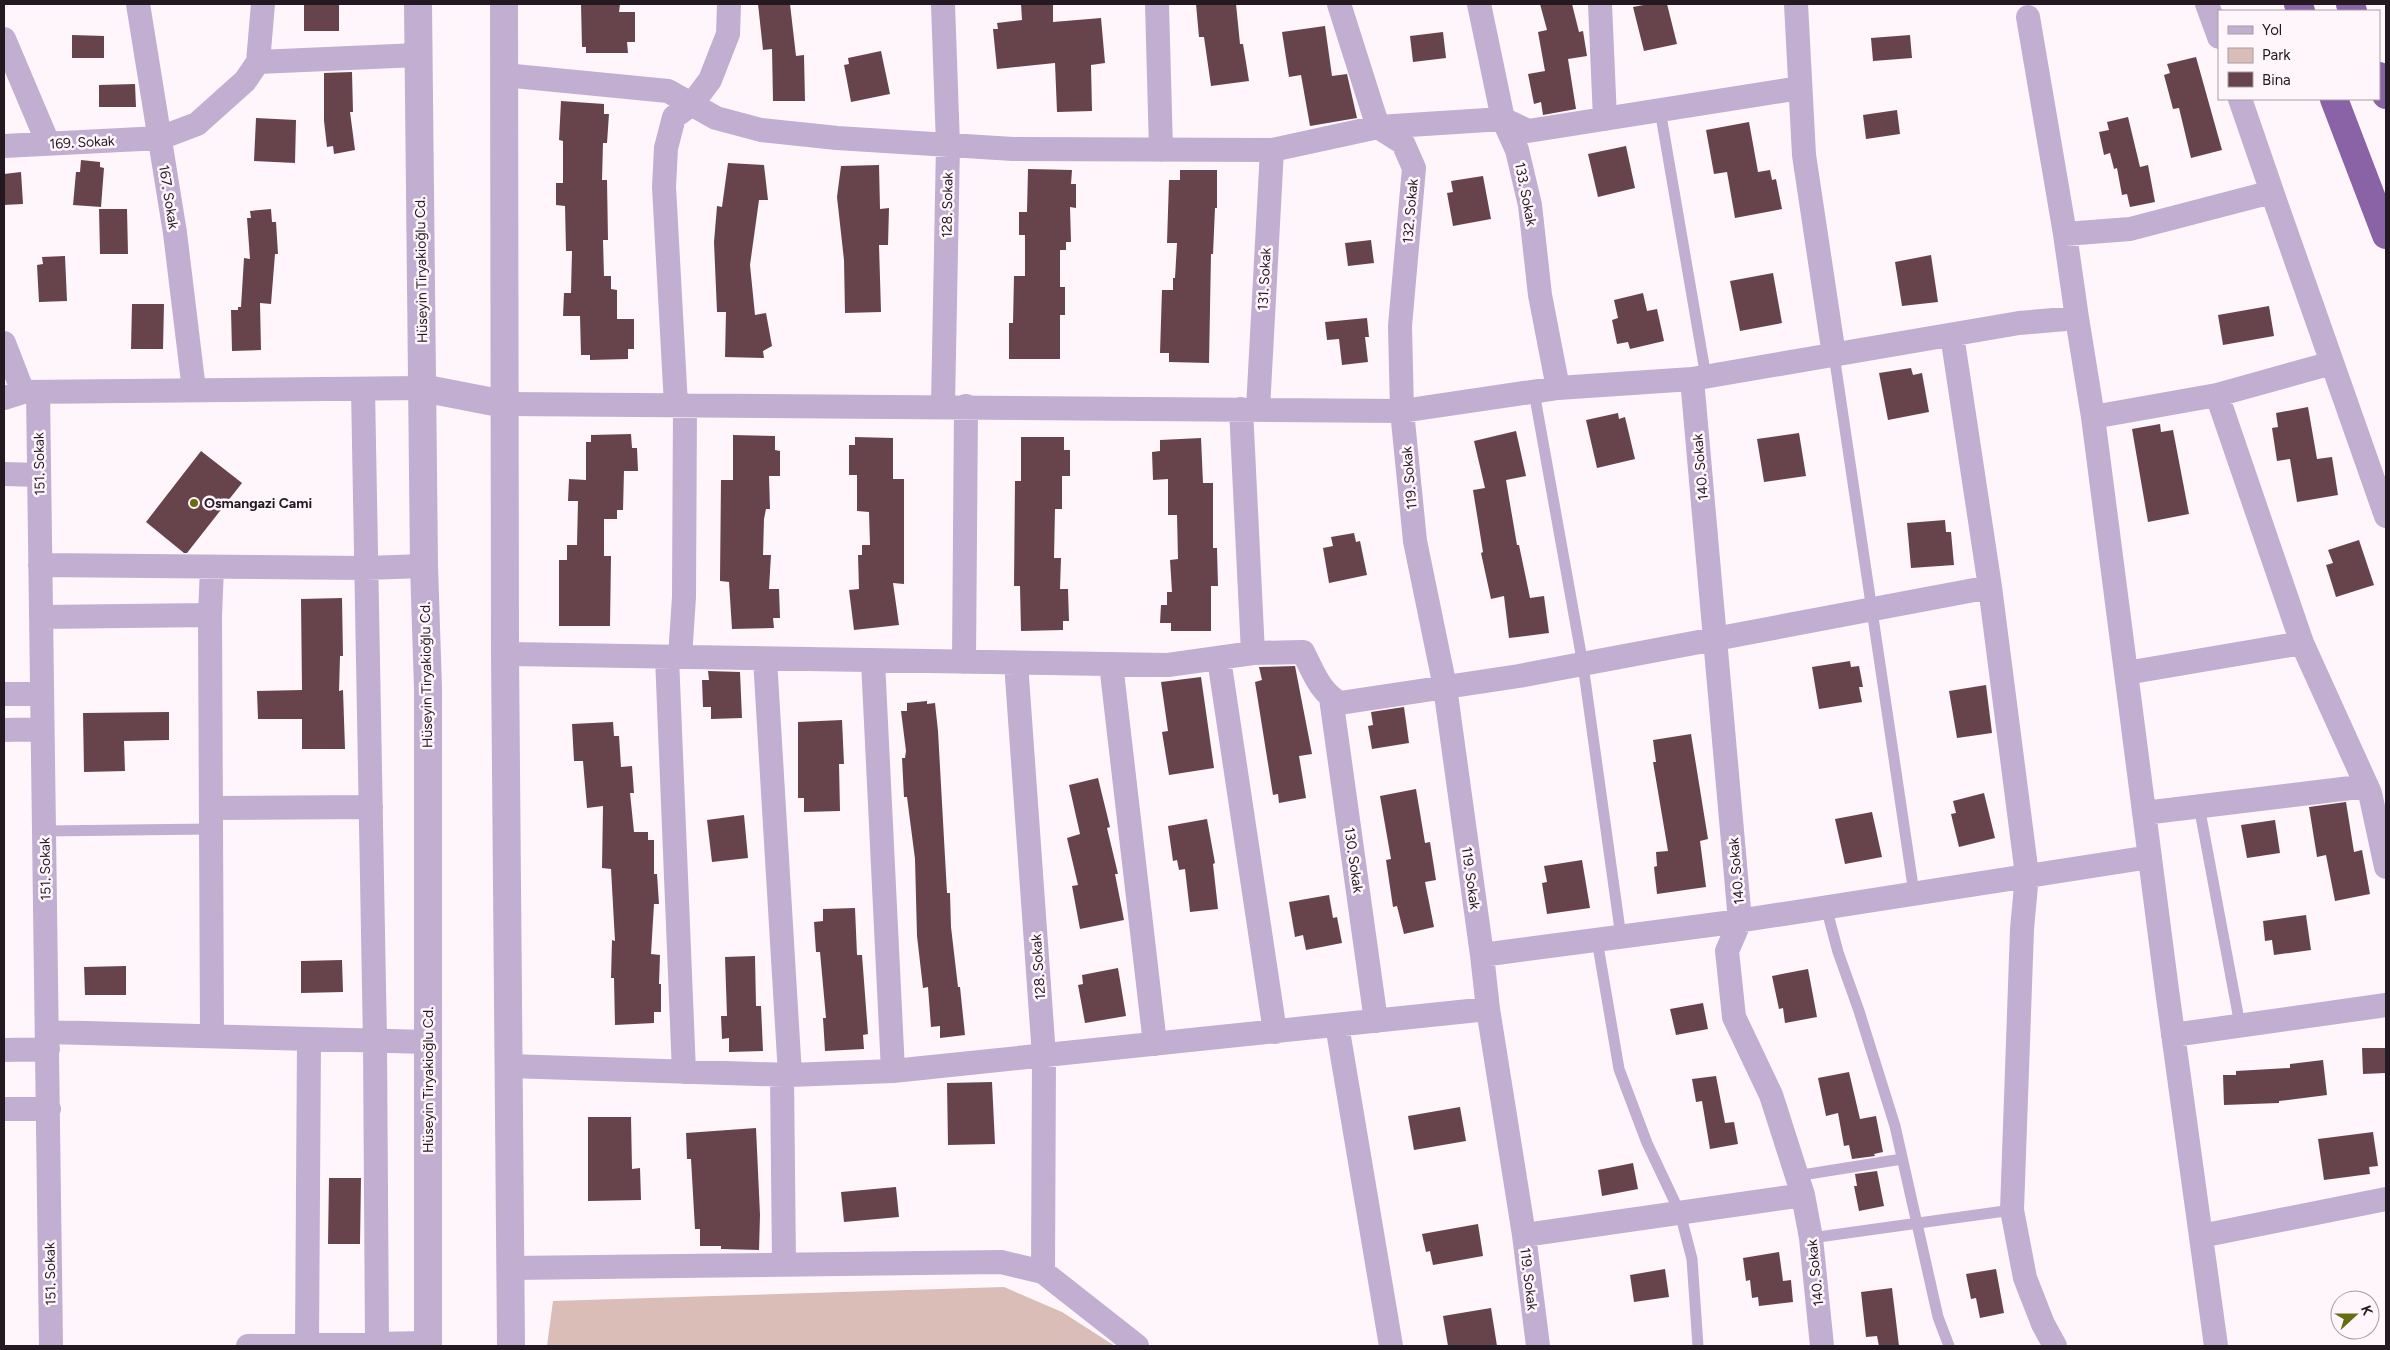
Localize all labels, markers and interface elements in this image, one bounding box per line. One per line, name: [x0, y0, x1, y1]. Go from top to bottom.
legend: [2218, 10, 2380, 100]
text: Yol: [2262, 21, 2282, 39]
text: Park: [2262, 46, 2291, 64]
text: Bina: [2262, 71, 2291, 89]
street label: 169. Sokak: [49, 132, 115, 153]
street label: 133. Sokak: [1511, 161, 1540, 228]
street label: 167. Sokak: [155, 164, 182, 231]
street label: 128. Sokak: [938, 172, 957, 238]
street label: 132. Sokak: [1399, 178, 1422, 244]
street label: Hüseyin Tiryakioğlu Cd.: [412, 197, 431, 343]
street label: 131. Sokak: [1254, 247, 1275, 311]
street label: 151. Sokak: [30, 432, 49, 496]
street label: 140. Sokak: [1689, 433, 1712, 501]
street label: 119. Sokak: [1398, 446, 1421, 510]
place label: Osmangazi Cami: [204, 495, 312, 512]
marker: Osmangazi Cami: [188, 497, 200, 509]
street label: Hüseyin Tiryakioğlu Cd.: [417, 602, 436, 748]
street label: 130. Sokak: [1340, 826, 1367, 894]
street label: 151. Sokak: [36, 837, 55, 901]
street label: 140. Sokak: [1725, 837, 1748, 905]
street label: 119. Sokak: [1458, 846, 1483, 911]
street label: 128. Sokak: [1028, 933, 1049, 1000]
street label: Hüseyin Tiryakioğlu Cd.: [420, 1007, 437, 1153]
street label: 140. Sokak: [1804, 1238, 1827, 1307]
street label: 151. Sokak: [41, 1242, 60, 1306]
street label: 119. Sokak: [1516, 1247, 1541, 1312]
north arrow: [2330, 1290, 2380, 1340]
text: K: [2357, 1303, 2377, 1319]

